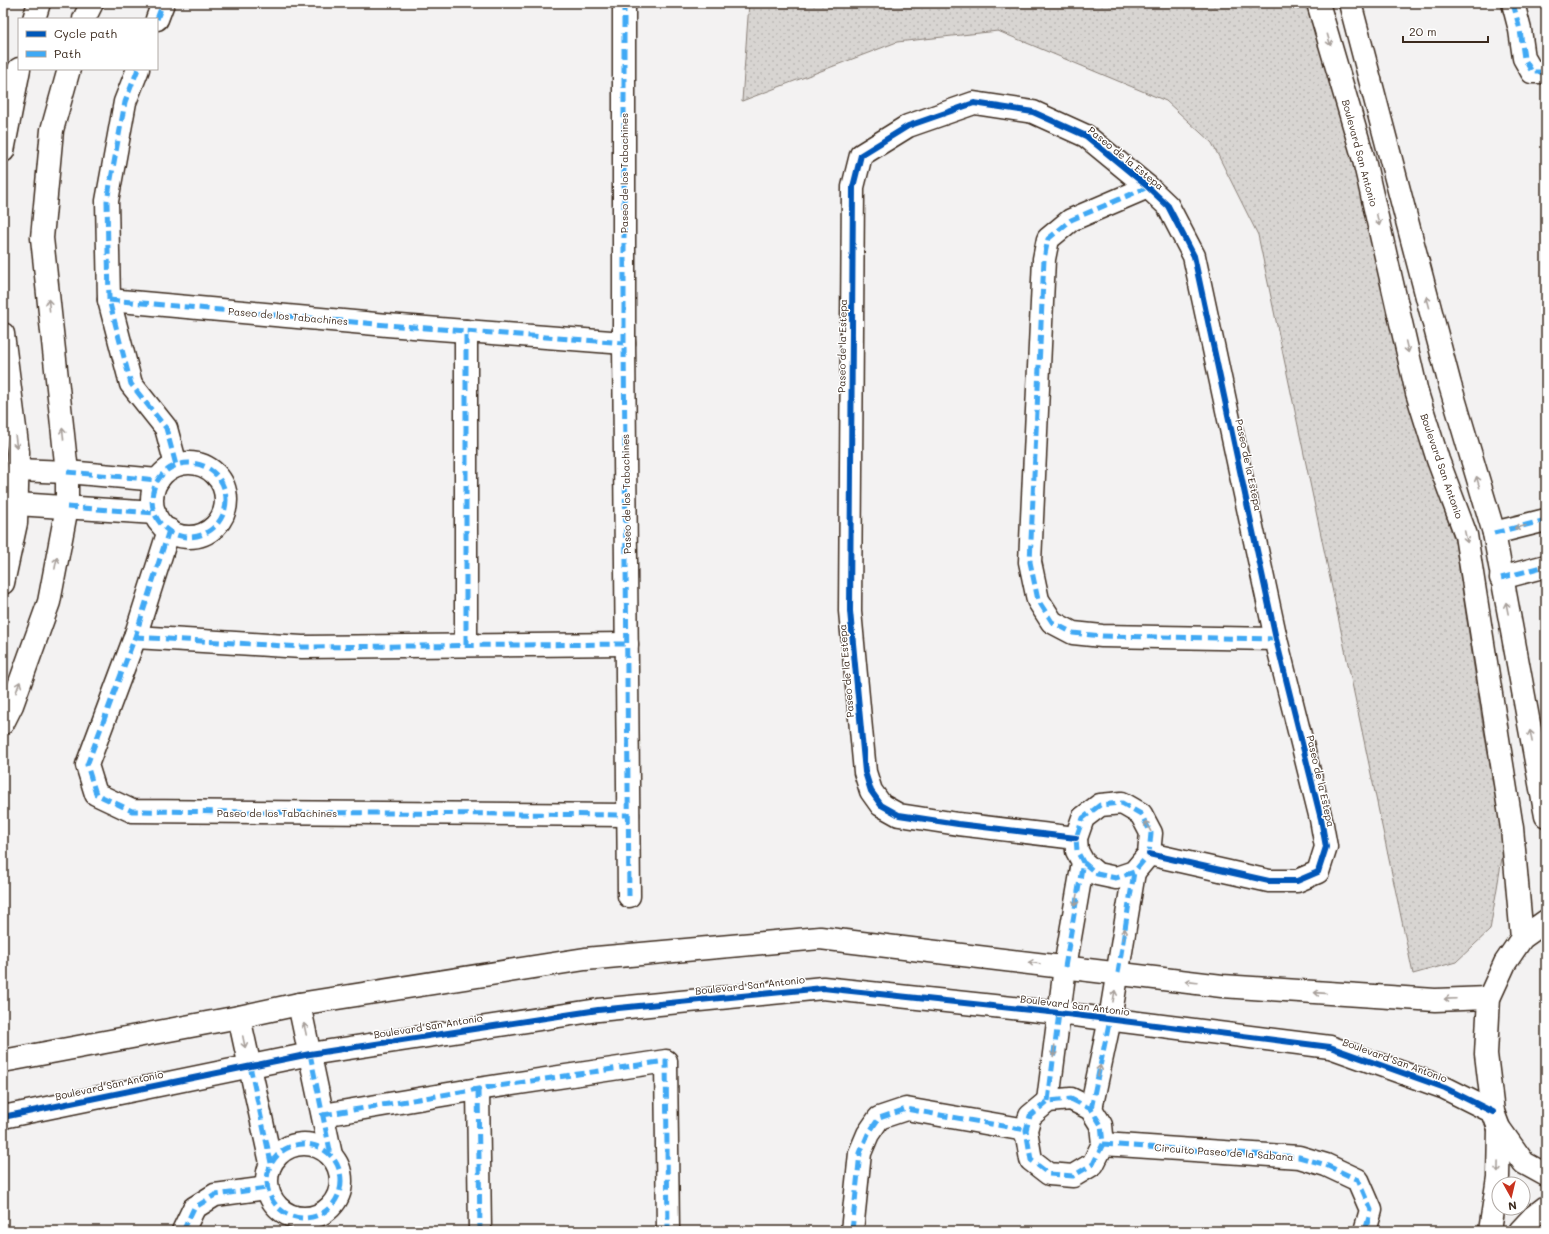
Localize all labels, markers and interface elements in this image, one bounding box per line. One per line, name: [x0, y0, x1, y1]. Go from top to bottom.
legend: [18, 18, 158, 70]
scale bar: [1403, 18, 1488, 44]
text: 20 m: [1409, 23, 1437, 39]
text: Cycle path: [54, 25, 117, 41]
one-way arrow: [1326, 34, 1333, 47]
text: Path: [54, 45, 81, 61]
street label: Boulevard San Antonio: [1339, 98, 1381, 208]
street label: Paseo de los Tabachines: [617, 113, 631, 233]
street label: Paseo de la Estepa: [1085, 123, 1167, 193]
one-way arrow: [1374, 213, 1382, 226]
one-way arrow: [1424, 296, 1432, 309]
one-way arrow: [45, 299, 52, 312]
street label: Paseo de la Estepa: [834, 299, 850, 393]
street label: Paseo de los Tabachines: [227, 304, 349, 328]
one-way arrow: [1403, 340, 1411, 353]
street label: Boulevard San Antonio: [1417, 412, 1467, 520]
street label: Paseo de la Estepa: [1232, 418, 1266, 512]
one-way arrow: [59, 428, 67, 441]
street label: Paseo de los Tabachines: [618, 434, 634, 554]
one-way arrow: [13, 435, 20, 448]
one-way arrow: [1474, 475, 1481, 488]
one-way arrow: [1514, 523, 1527, 531]
one-way arrow: [1463, 530, 1470, 543]
one-way arrow: [53, 557, 61, 570]
one-way arrow: [1503, 602, 1511, 615]
street label: Paseo de la Estepa: [835, 624, 857, 718]
one-way arrow: [15, 681, 23, 693]
one-way arrow: [1527, 730, 1535, 743]
street label: Paseo de la Estepa: [1304, 734, 1338, 828]
street label: Paseo de los Tabachines: [217, 806, 337, 820]
one-way arrow: [1143, 821, 1151, 833]
one-way arrow: [1072, 893, 1080, 906]
one-way arrow: [1120, 928, 1128, 941]
one-way arrow: [1028, 959, 1041, 967]
street label: Boulevard San Antonio: [694, 972, 806, 998]
one-way arrow: [1185, 978, 1198, 986]
one-way arrow: [1314, 989, 1327, 996]
one-way arrow: [1110, 990, 1118, 1003]
street label: Boulevard San Antonio: [1019, 991, 1131, 1019]
one-way arrow: [1444, 995, 1457, 1003]
street label: Boulevard San Antonio: [372, 1010, 484, 1042]
one-way arrow: [300, 1023, 308, 1036]
one-way arrow: [241, 1035, 249, 1048]
street label: Boulevard San Antonio: [1341, 1035, 1449, 1085]
one-way arrow: [1050, 1044, 1058, 1057]
one-way arrow: [1096, 1065, 1104, 1078]
street label: Boulevard San Antonio: [54, 1067, 164, 1103]
street label: Circuito Paseo de la Sabana: [1154, 1140, 1294, 1164]
one-way arrow: [1495, 1160, 1502, 1173]
north arrow: [1491, 1176, 1531, 1216]
text: N: [1507, 1198, 1518, 1214]

